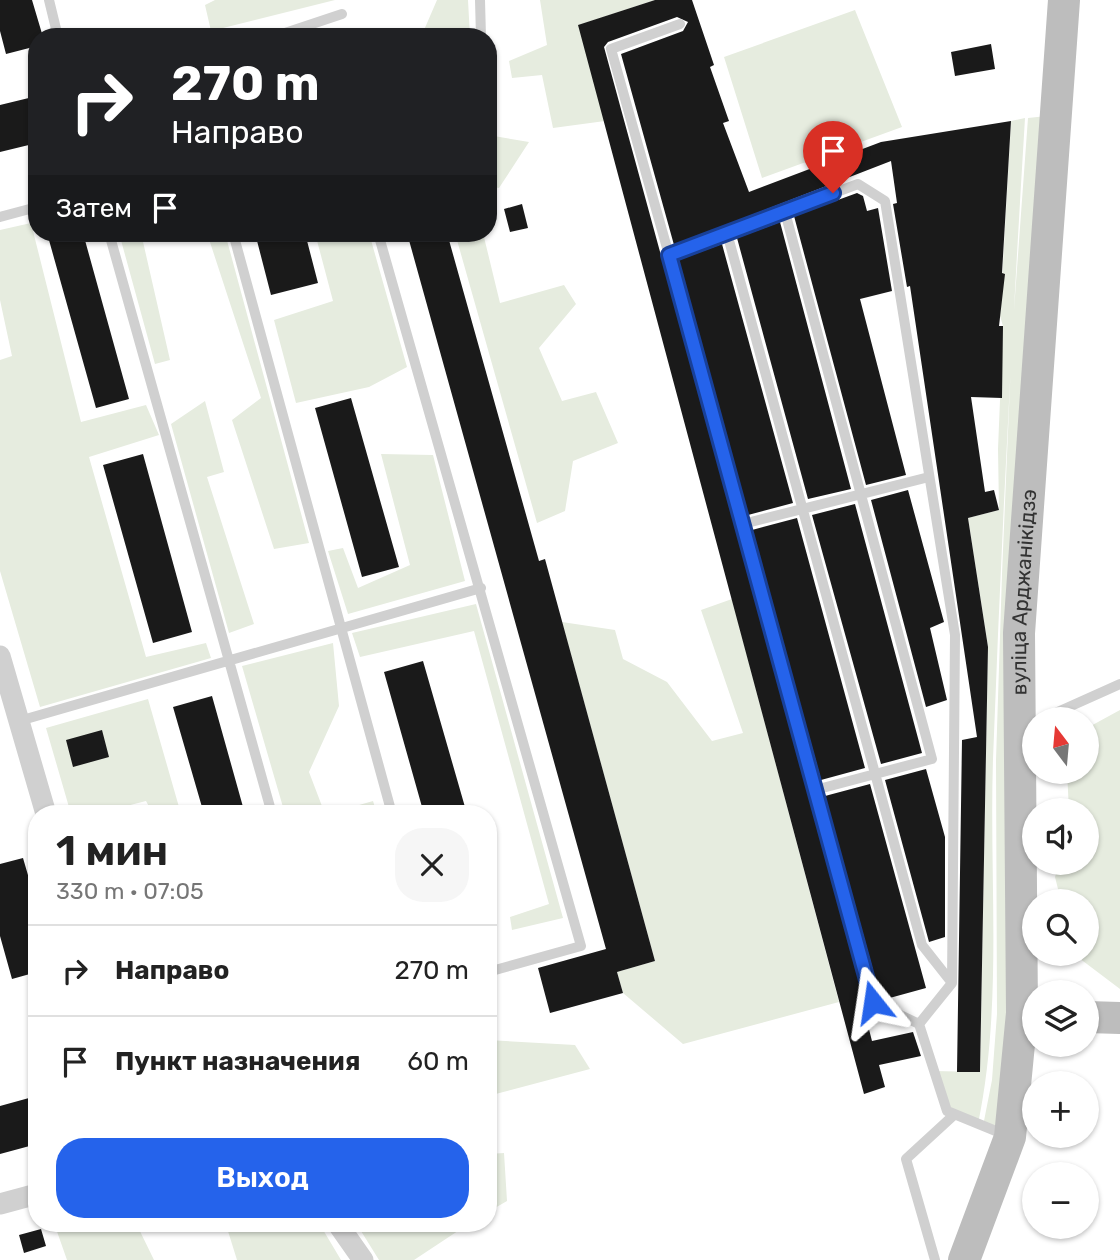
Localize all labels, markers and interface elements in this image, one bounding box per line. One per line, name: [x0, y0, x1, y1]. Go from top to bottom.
text: 270 m: [171, 54, 320, 112]
icon: right: [56, 56, 147, 147]
text: Направо: [171, 113, 304, 151]
pin: [803, 121, 863, 193]
icon: arrive: [814, 132, 852, 170]
icon: arrive: [146, 189, 184, 227]
text: Затем: [56, 193, 132, 224]
street label: вуліца Арджанікідзэ: [1006, 488, 1041, 695]
north arrow: [1022, 707, 1099, 784]
map controls: [1022, 707, 1099, 1239]
button: sound: [1022, 798, 1099, 875]
text: 1 мин: [56, 826, 168, 876]
button: close: [395, 828, 469, 902]
text: 330 m · 07:05: [56, 877, 204, 905]
button: search: [1022, 889, 1099, 966]
icon: right: [56, 952, 94, 990]
text: Направо: [115, 955, 229, 986]
text: 270 m: [394, 955, 469, 986]
position arrow: [836, 965, 910, 1039]
button: layers: [1022, 980, 1099, 1057]
icon: arrive: [56, 1043, 94, 1081]
text: Пункт назначения: [115, 1046, 360, 1077]
text: 60 m: [407, 1046, 469, 1077]
button: +: [1022, 1071, 1099, 1148]
button: Выход: [56, 1138, 469, 1218]
button: −: [1022, 1162, 1099, 1239]

